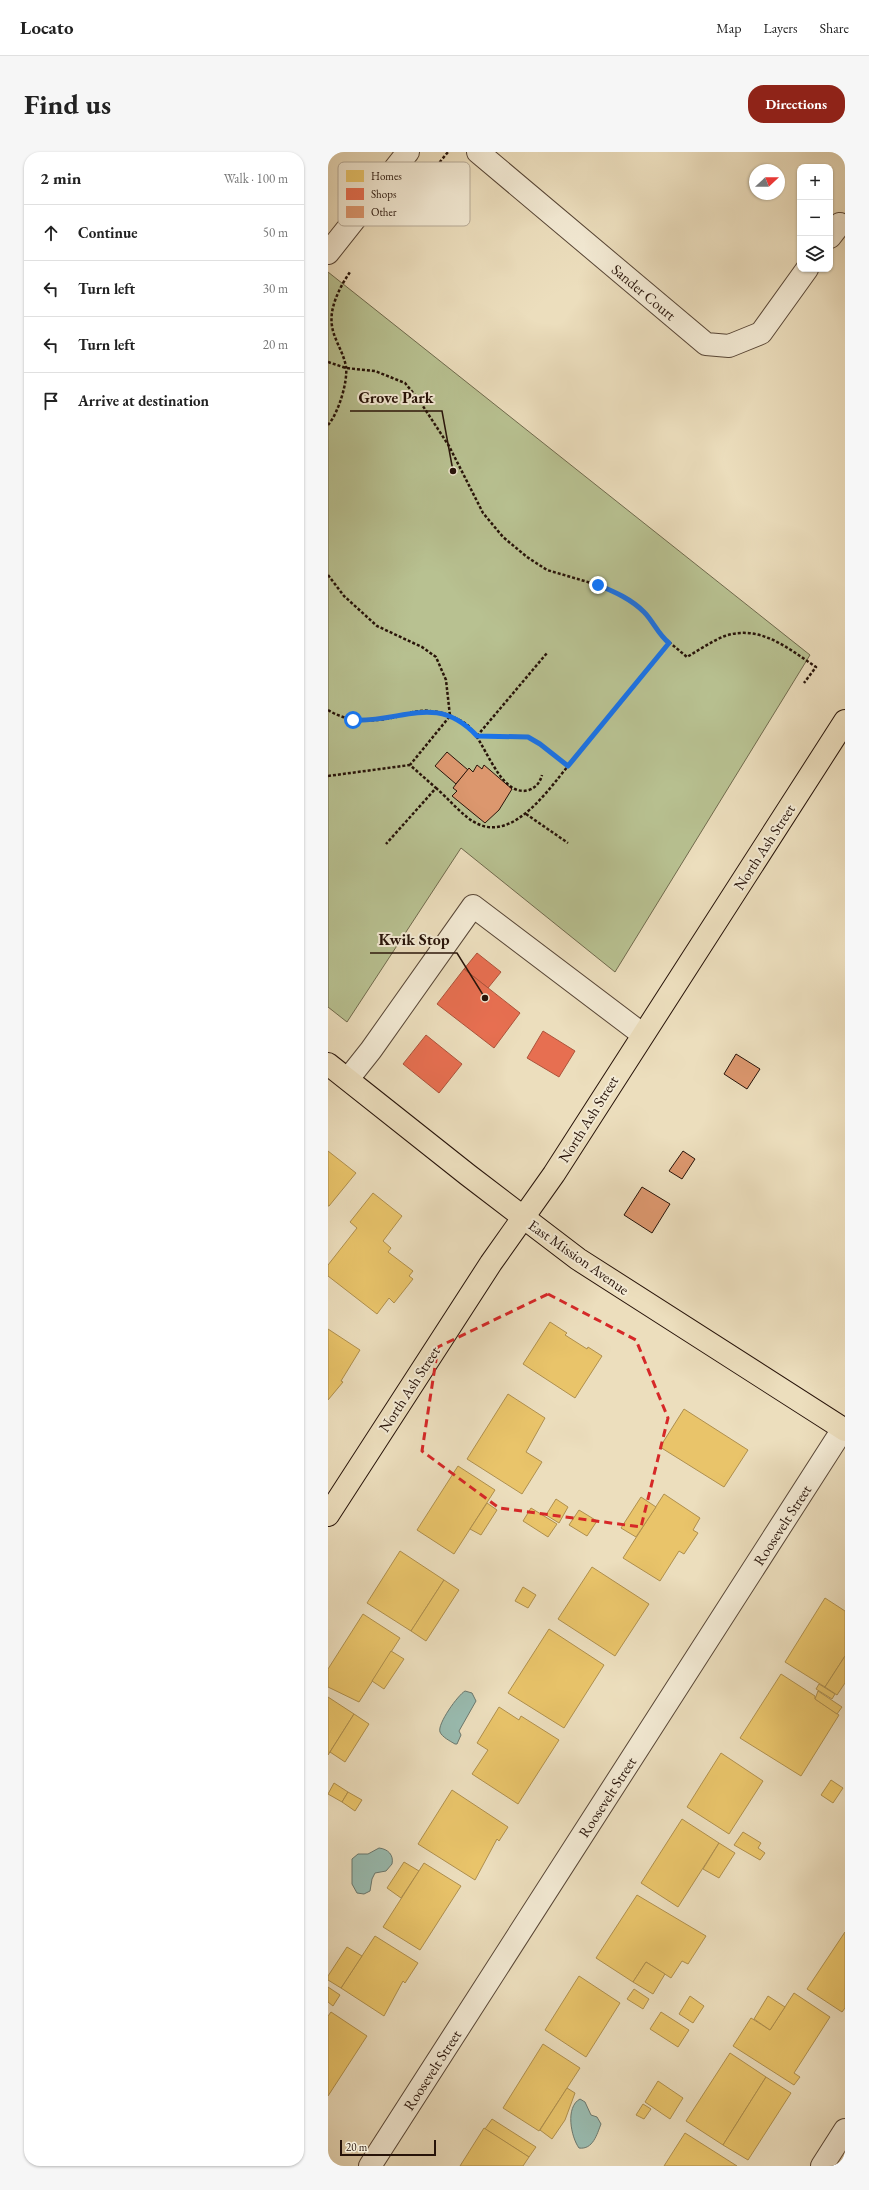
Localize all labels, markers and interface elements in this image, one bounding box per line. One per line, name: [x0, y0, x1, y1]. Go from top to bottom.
text: Locato: [20, 15, 74, 40]
text: Map: [716, 19, 741, 37]
text: Layers: [763, 19, 798, 37]
text: Share: [820, 19, 849, 37]
button: Directions: [748, 85, 845, 123]
text: Find us: [24, 86, 111, 122]
legend: [338, 162, 470, 226]
north arrow: [749, 164, 785, 200]
map controls: [797, 164, 833, 272]
button: +: [797, 164, 833, 200]
text: 2 min: [40, 167, 81, 189]
text: Homes: [371, 169, 402, 183]
text: Walk · 100 m: [224, 170, 288, 187]
text: Shops: [371, 187, 397, 201]
button: −: [797, 200, 833, 236]
text: Other: [371, 205, 397, 219]
icon: ahead: [40, 222, 62, 244]
text: Continue: [78, 223, 138, 242]
text: 50 m: [263, 224, 288, 241]
button: layers: [797, 236, 833, 272]
street label: Sander Court: [608, 260, 680, 325]
icon: left: [40, 278, 62, 300]
text: Turn left: [78, 279, 135, 298]
text: 30 m: [263, 280, 288, 297]
icon: left: [40, 334, 62, 356]
text: Turn left: [78, 335, 135, 354]
text: 20 m: [263, 336, 288, 353]
callout: Grove Park: [350, 383, 442, 411]
text: Grove Park: [358, 387, 434, 408]
icon: arrive: [40, 390, 62, 412]
text: Arrive at destination: [78, 391, 209, 410]
route end: [589, 576, 607, 594]
route start: [344, 711, 362, 729]
street label: North Ash Street: [729, 800, 799, 894]
callout: Kwik Stop: [370, 925, 457, 953]
text: Kwik Stop: [378, 929, 450, 950]
street label: North Ash Street: [554, 1072, 622, 1166]
street label: East Mission Avenue: [525, 1215, 633, 1299]
street label: North Ash Street: [374, 1342, 444, 1436]
street label: Roosevelt Street: [749, 1481, 815, 1569]
street label: Roosevelt Street: [574, 1753, 640, 1841]
street label: Roosevelt Street: [399, 2026, 465, 2114]
scale bar: [340, 2138, 436, 2157]
text: 20 m: [346, 2140, 367, 2154]

